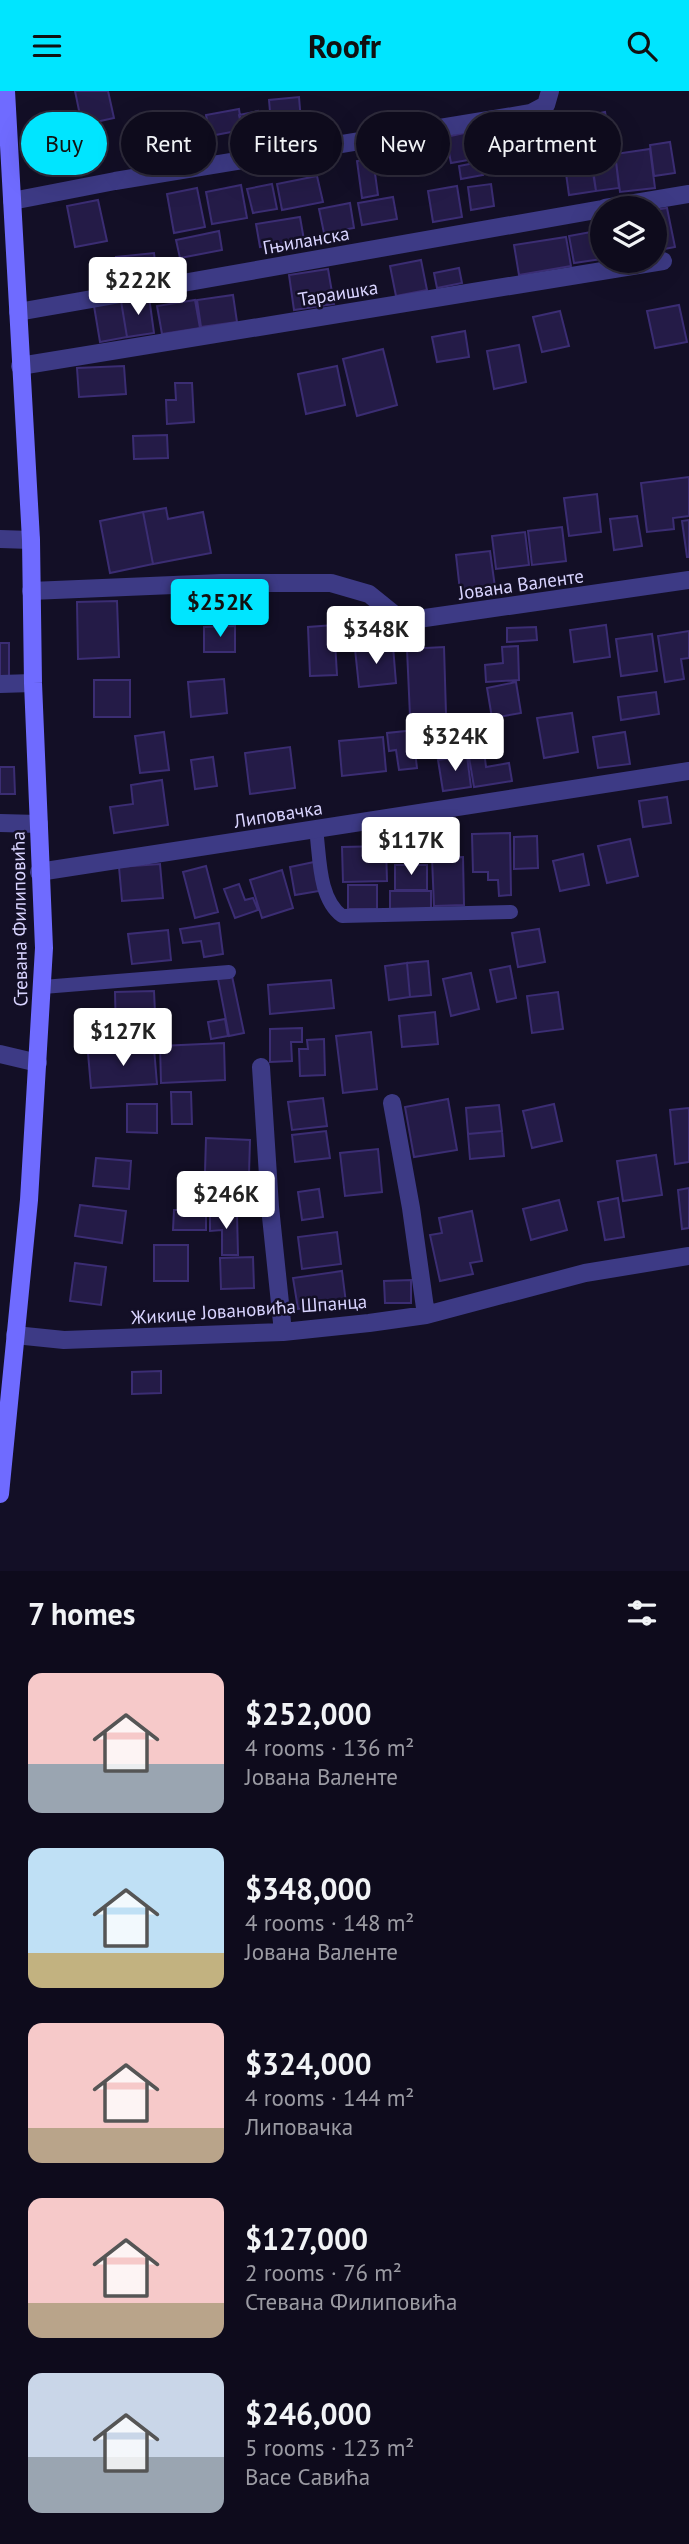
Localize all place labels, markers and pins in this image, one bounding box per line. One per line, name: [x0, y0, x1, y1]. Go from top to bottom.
pin: $222K: [89, 257, 187, 317]
pin: $252K: [171, 580, 269, 639]
pin: $348K: [327, 607, 425, 666]
pin: $324K: [406, 713, 504, 773]
pin: $117K: [362, 817, 460, 877]
pin: $127K: [74, 1009, 172, 1068]
pin: $246K: [177, 1171, 275, 1231]

